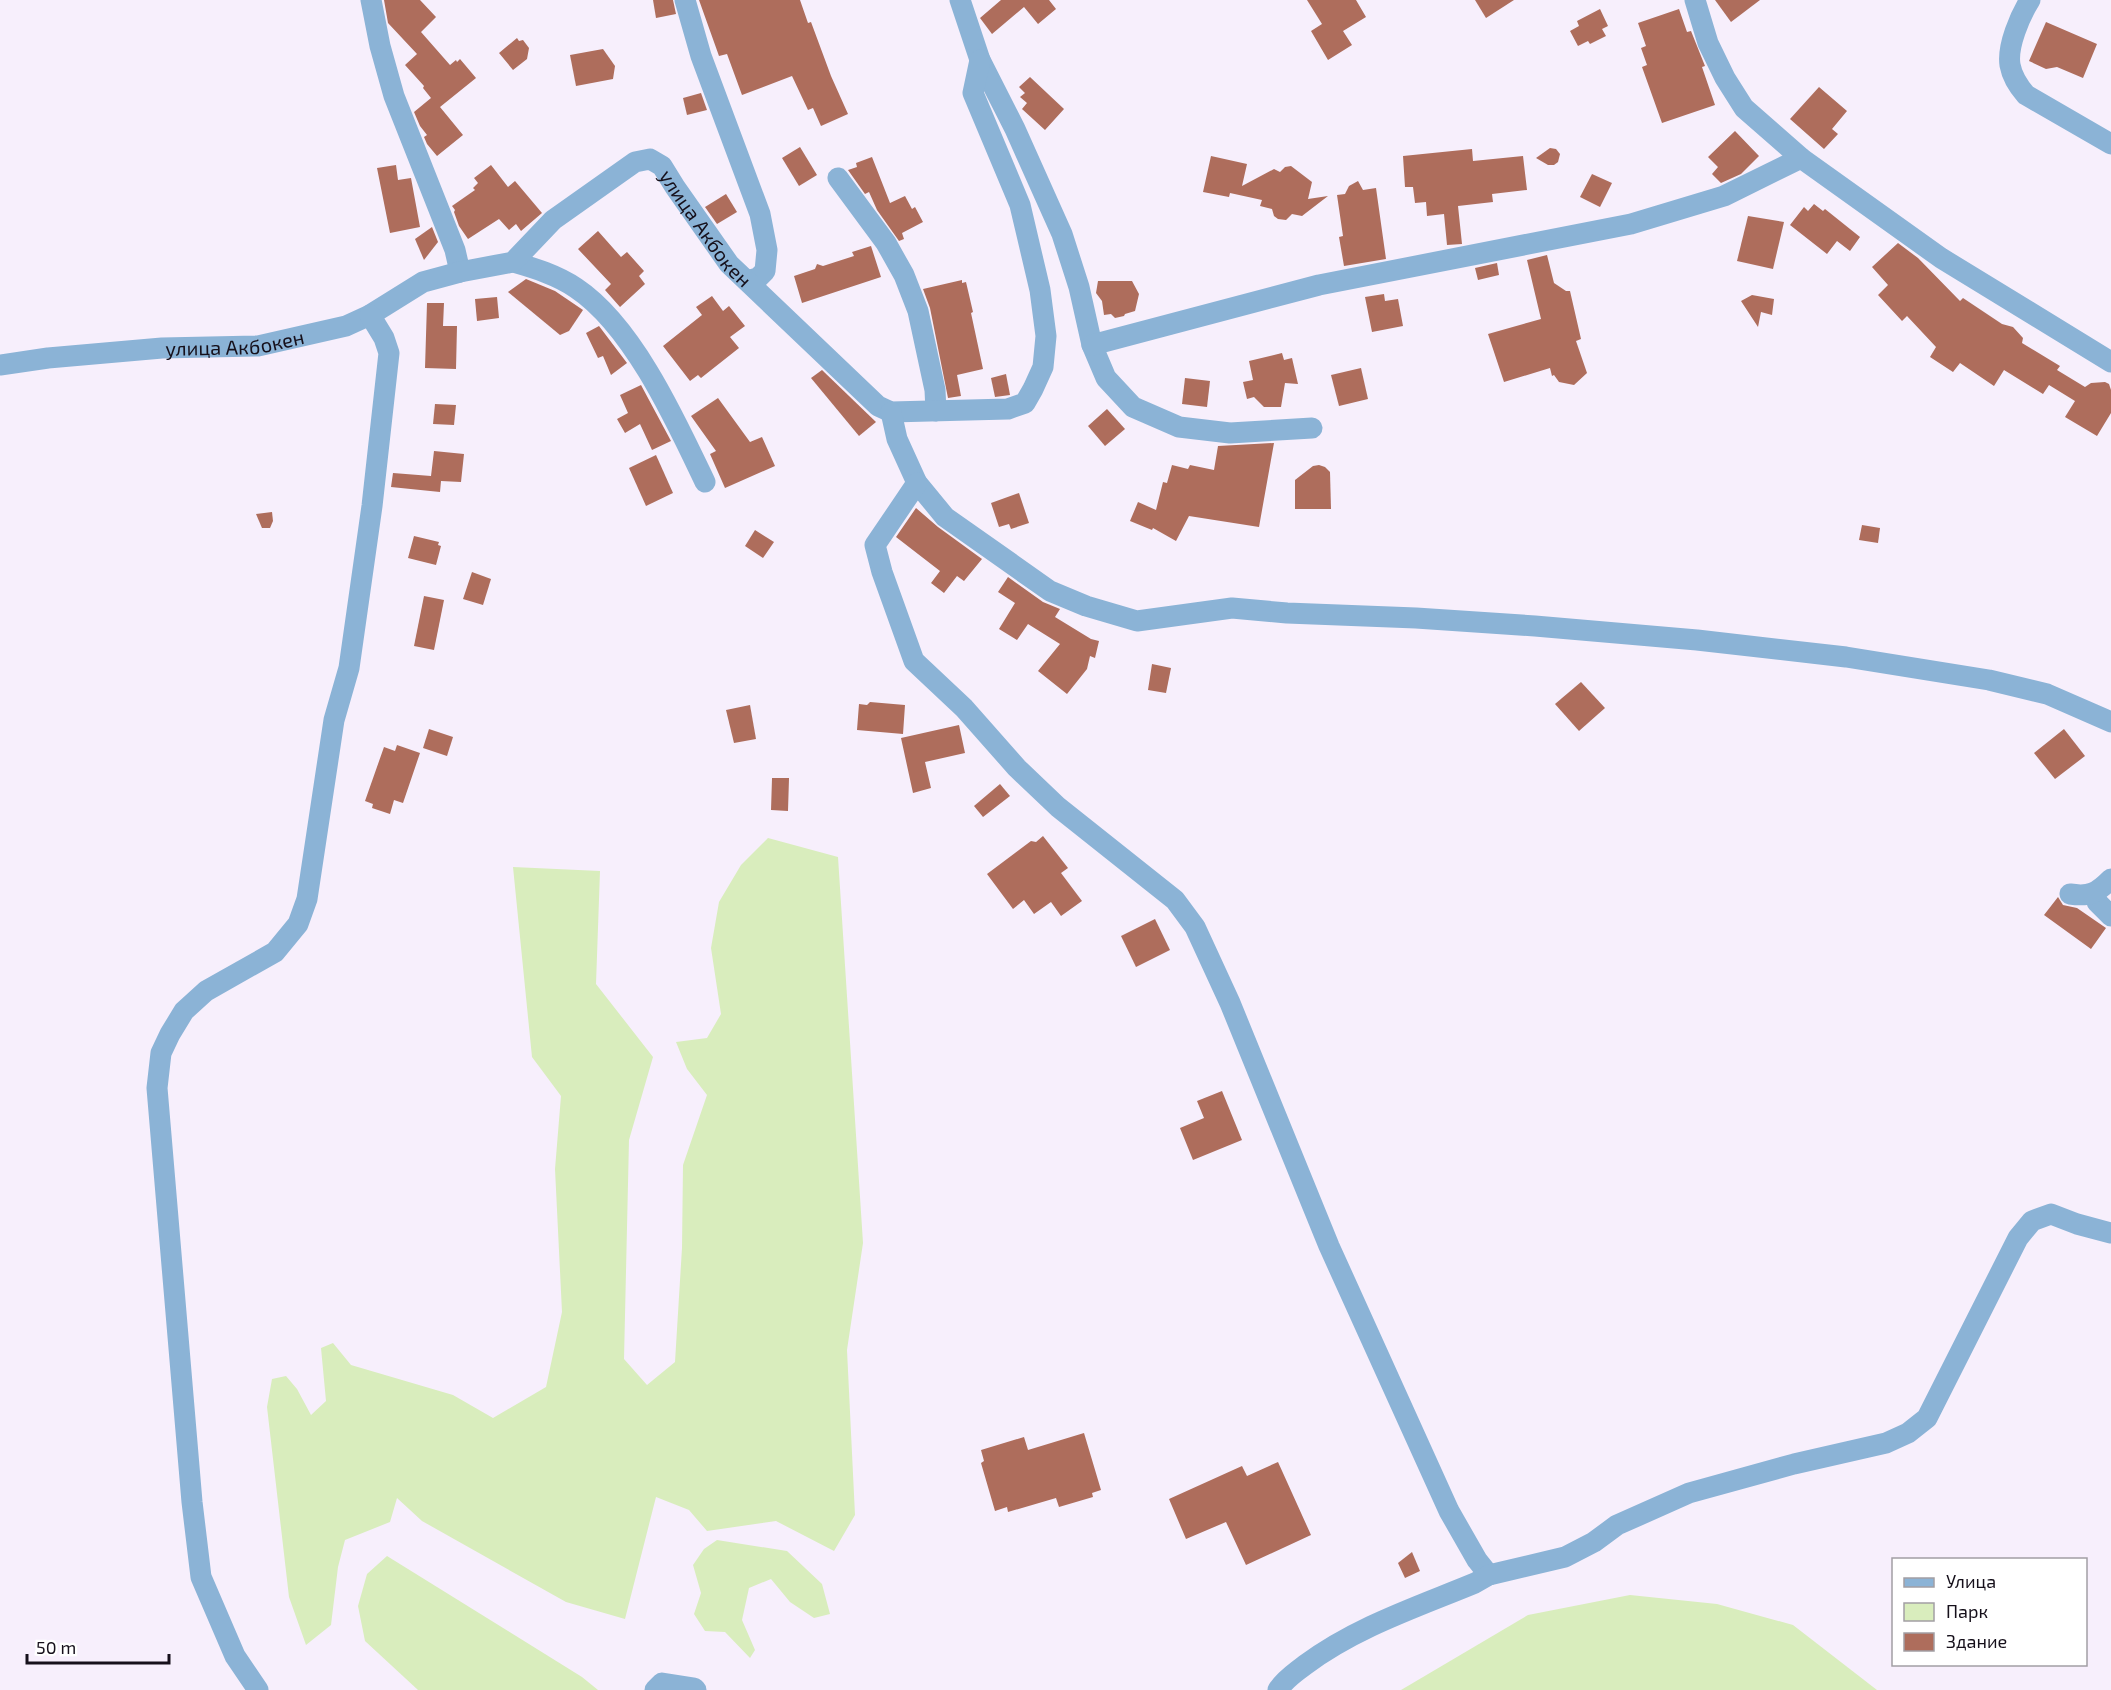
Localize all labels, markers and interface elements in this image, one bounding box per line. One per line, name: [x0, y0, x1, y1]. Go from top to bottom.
street label: улица Акбокен: [654, 165, 757, 291]
street label: улица Акбокен: [165, 324, 306, 361]
legend: [1892, 1558, 2087, 1666]
text: Улица: [1946, 1570, 1996, 1592]
text: Парк: [1946, 1600, 1988, 1622]
scale bar: [27, 1627, 170, 1665]
text: Здание: [1946, 1630, 2007, 1652]
text: 50 m: [36, 1636, 76, 1658]

